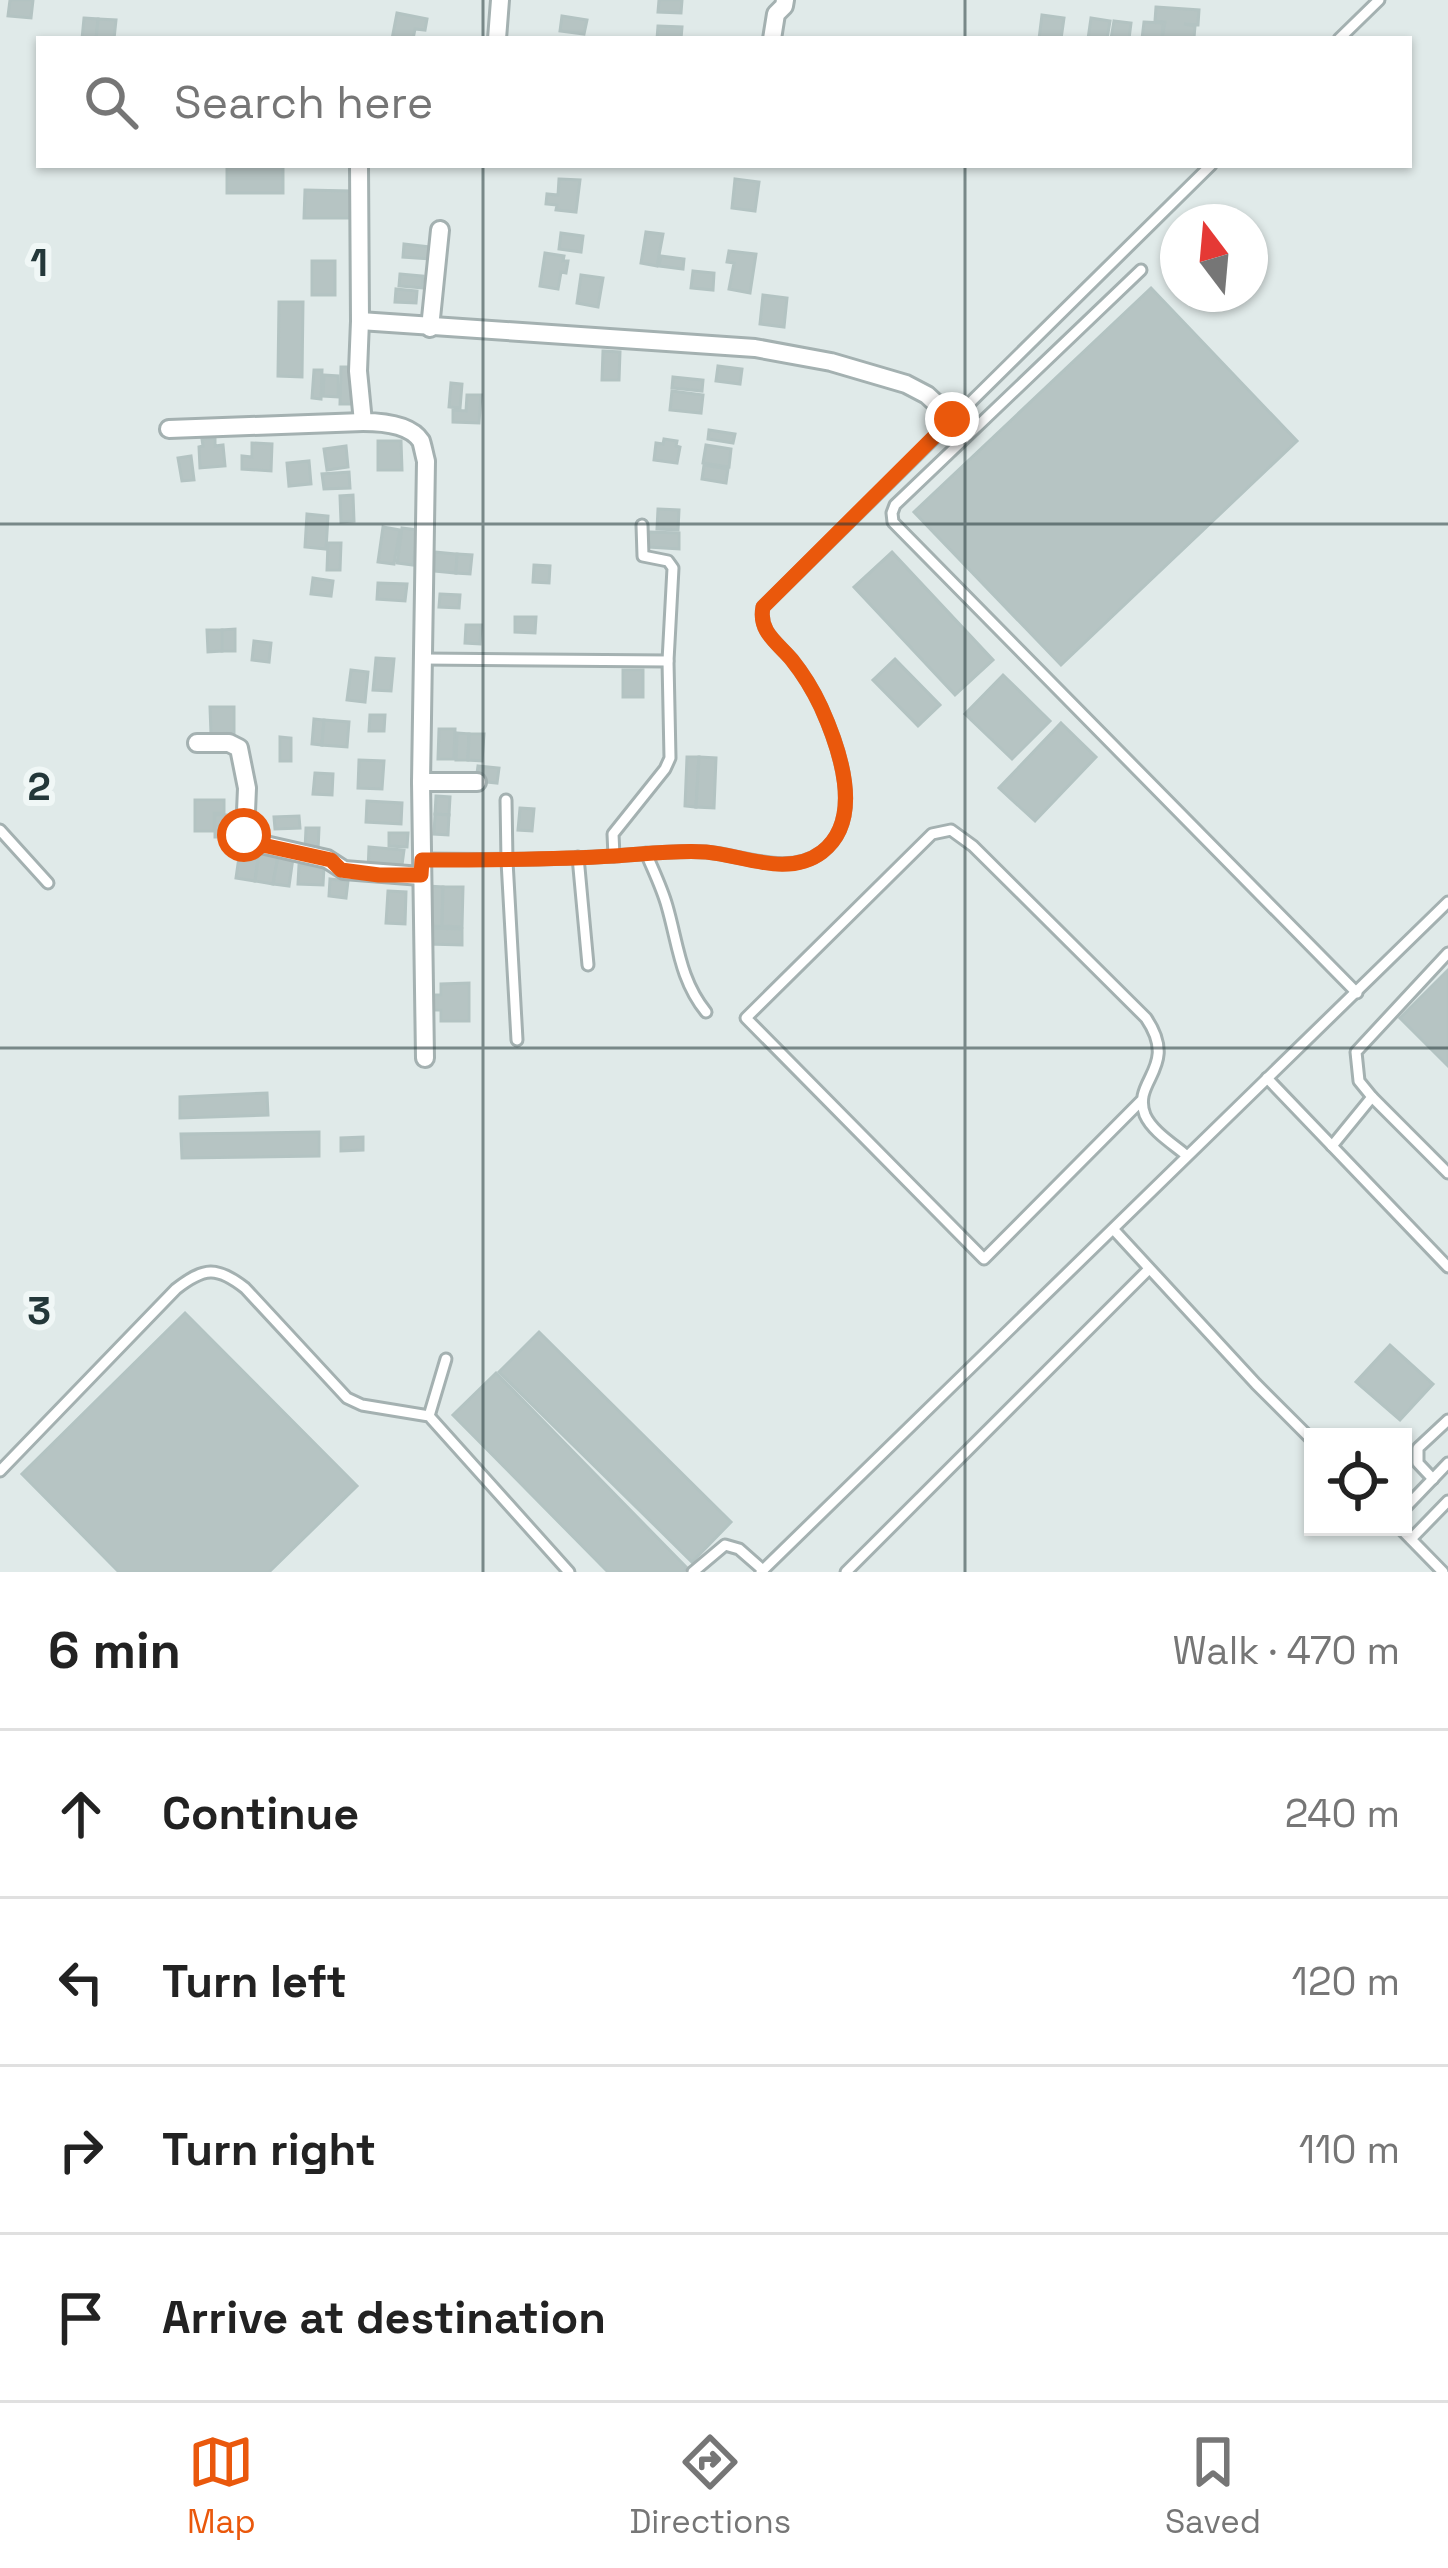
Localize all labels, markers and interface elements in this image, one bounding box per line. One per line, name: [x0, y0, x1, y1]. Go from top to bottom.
search box: [36, 36, 1412, 168]
icon: search: [78, 69, 144, 135]
text: Search here: [174, 74, 433, 131]
north arrow: [1160, 204, 1268, 312]
text: 1: [30, 238, 48, 287]
route end: [925, 392, 979, 446]
text: 2: [27, 762, 51, 811]
route start: [217, 808, 271, 862]
text: 3: [27, 1286, 51, 1335]
map controls: [1304, 1428, 1412, 1536]
button: locate: [1304, 1428, 1412, 1536]
text: 6 min: [48, 1618, 181, 1683]
text: Walk · 470 m: [1173, 1626, 1400, 1675]
icon: ahead: [48, 1781, 114, 1847]
text: Continue: [162, 1785, 359, 1842]
text: 240 m: [1285, 1789, 1400, 1838]
icon: left: [48, 1949, 114, 2015]
text: Turn left: [162, 1953, 347, 2010]
text: 120 m: [1292, 1957, 1400, 2006]
icon: right: [48, 2117, 114, 2183]
text: Turn right: [162, 2121, 376, 2178]
text: 110 m: [1299, 2125, 1400, 2174]
icon: arrive: [48, 2285, 114, 2351]
text: Arrive at destination: [162, 2289, 606, 2346]
tab: Map: [187, 2429, 256, 2543]
tab: Directions: [629, 2429, 791, 2543]
tab: Saved: [1165, 2429, 1261, 2543]

